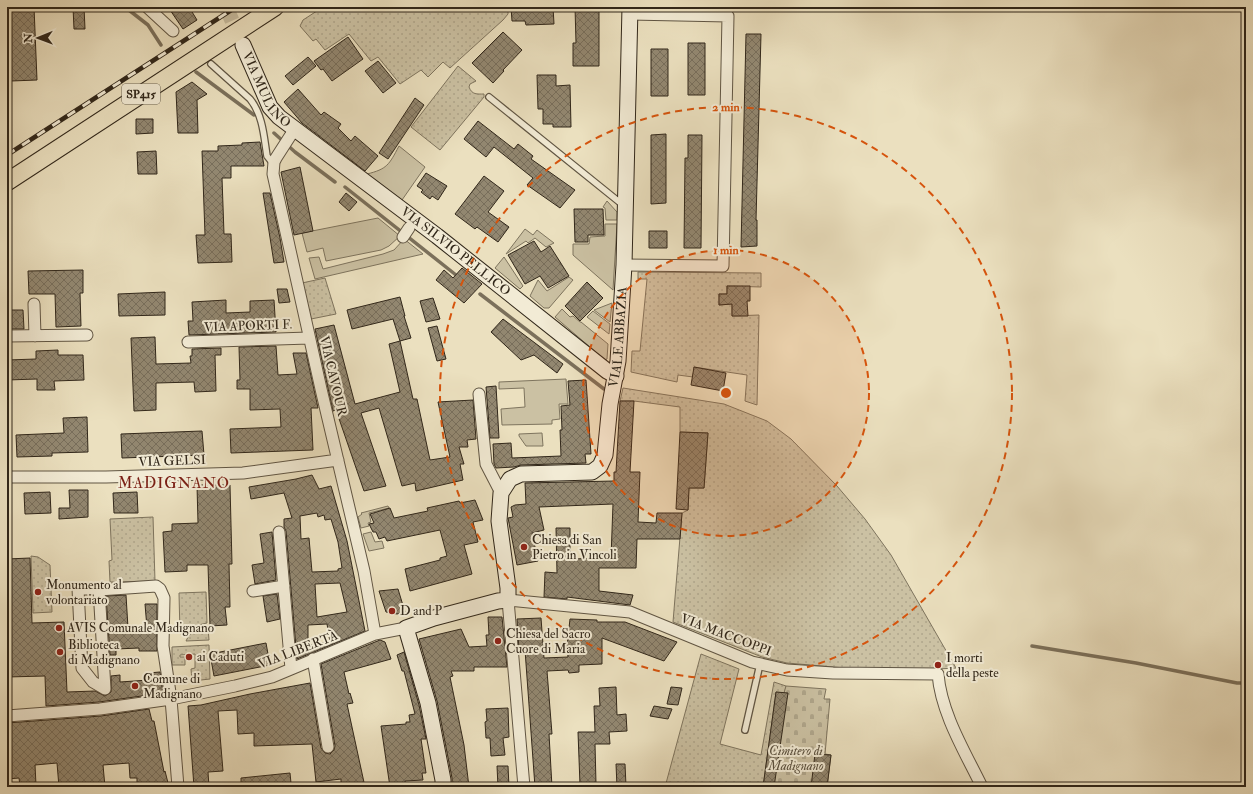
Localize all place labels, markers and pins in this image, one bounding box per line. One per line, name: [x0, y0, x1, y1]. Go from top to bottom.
centre of rings: [719, 386, 733, 400]
place label: Chiesa di San Pietro in Vincoli: [532, 532, 617, 563]
marker: Chiesa di San Pietro in Vincoli: [519, 542, 529, 552]
place label: Monumento al volontariato: [45, 577, 123, 608]
marker: Monumento al volontariato: [33, 587, 43, 597]
place label: D and P: [400, 603, 442, 619]
marker: D and P: [387, 606, 397, 616]
place label: AVIS Comunale Madignano: [66, 620, 214, 636]
marker: AVIS Comunale Madignano: [54, 623, 64, 633]
place label: Chiesa del Sacro Cuore di Maria: [506, 626, 591, 657]
marker: Chiesa del Sacro Cuore di Maria: [493, 636, 503, 646]
place label: Biblioteca di Madignano: [68, 637, 140, 668]
marker: Biblioteca di Madignano: [55, 647, 65, 657]
place label: ai Caduti: [197, 649, 245, 665]
place label: I morti della peste: [946, 650, 999, 682]
marker: ai Caduti: [184, 652, 194, 662]
marker: I morti della peste: [933, 660, 943, 670]
place label: Comune di Madignano: [143, 671, 202, 702]
marker: Comune di Madignano: [130, 681, 140, 691]

